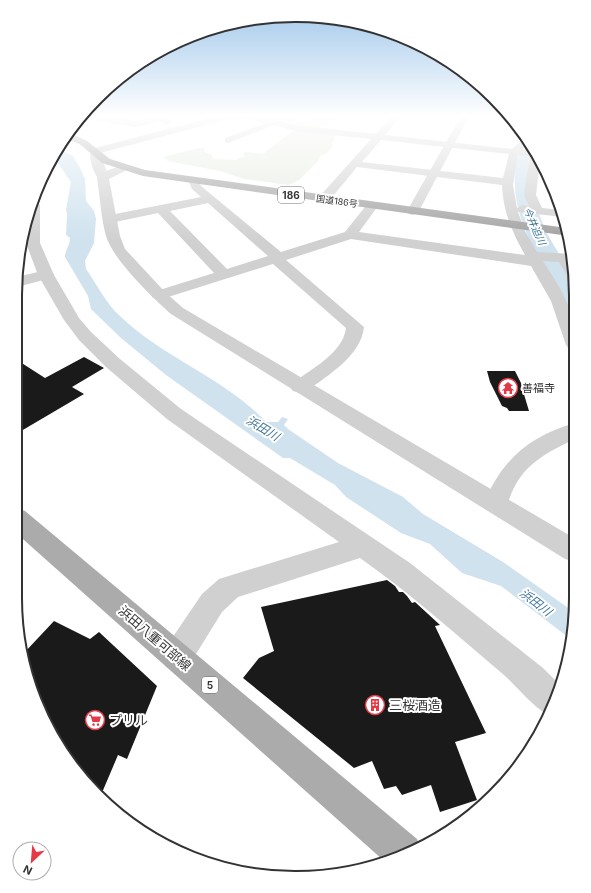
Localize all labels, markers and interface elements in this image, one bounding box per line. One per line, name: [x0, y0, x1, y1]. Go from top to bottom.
road number: 186: [278, 187, 304, 203]
street label: 国道186号: [316, 193, 358, 209]
water label: 今井迫川: [521, 205, 549, 248]
temple icon: 善福寺: [497, 377, 519, 399]
place label: 善福寺: [522, 381, 555, 395]
water label: 浜田川: [244, 412, 284, 445]
water label: 浜田川: [517, 585, 556, 620]
street label: 浜田八重可部線: [115, 602, 195, 674]
road number: 5: [202, 677, 218, 693]
building icon: 三桜酒造: [364, 694, 386, 716]
place label: 三桜酒造: [389, 697, 441, 713]
supermarket icon: プリル: [84, 709, 106, 731]
place label: プリル: [109, 712, 148, 728]
north arrow: [12, 841, 52, 881]
text: N: [21, 862, 34, 878]

